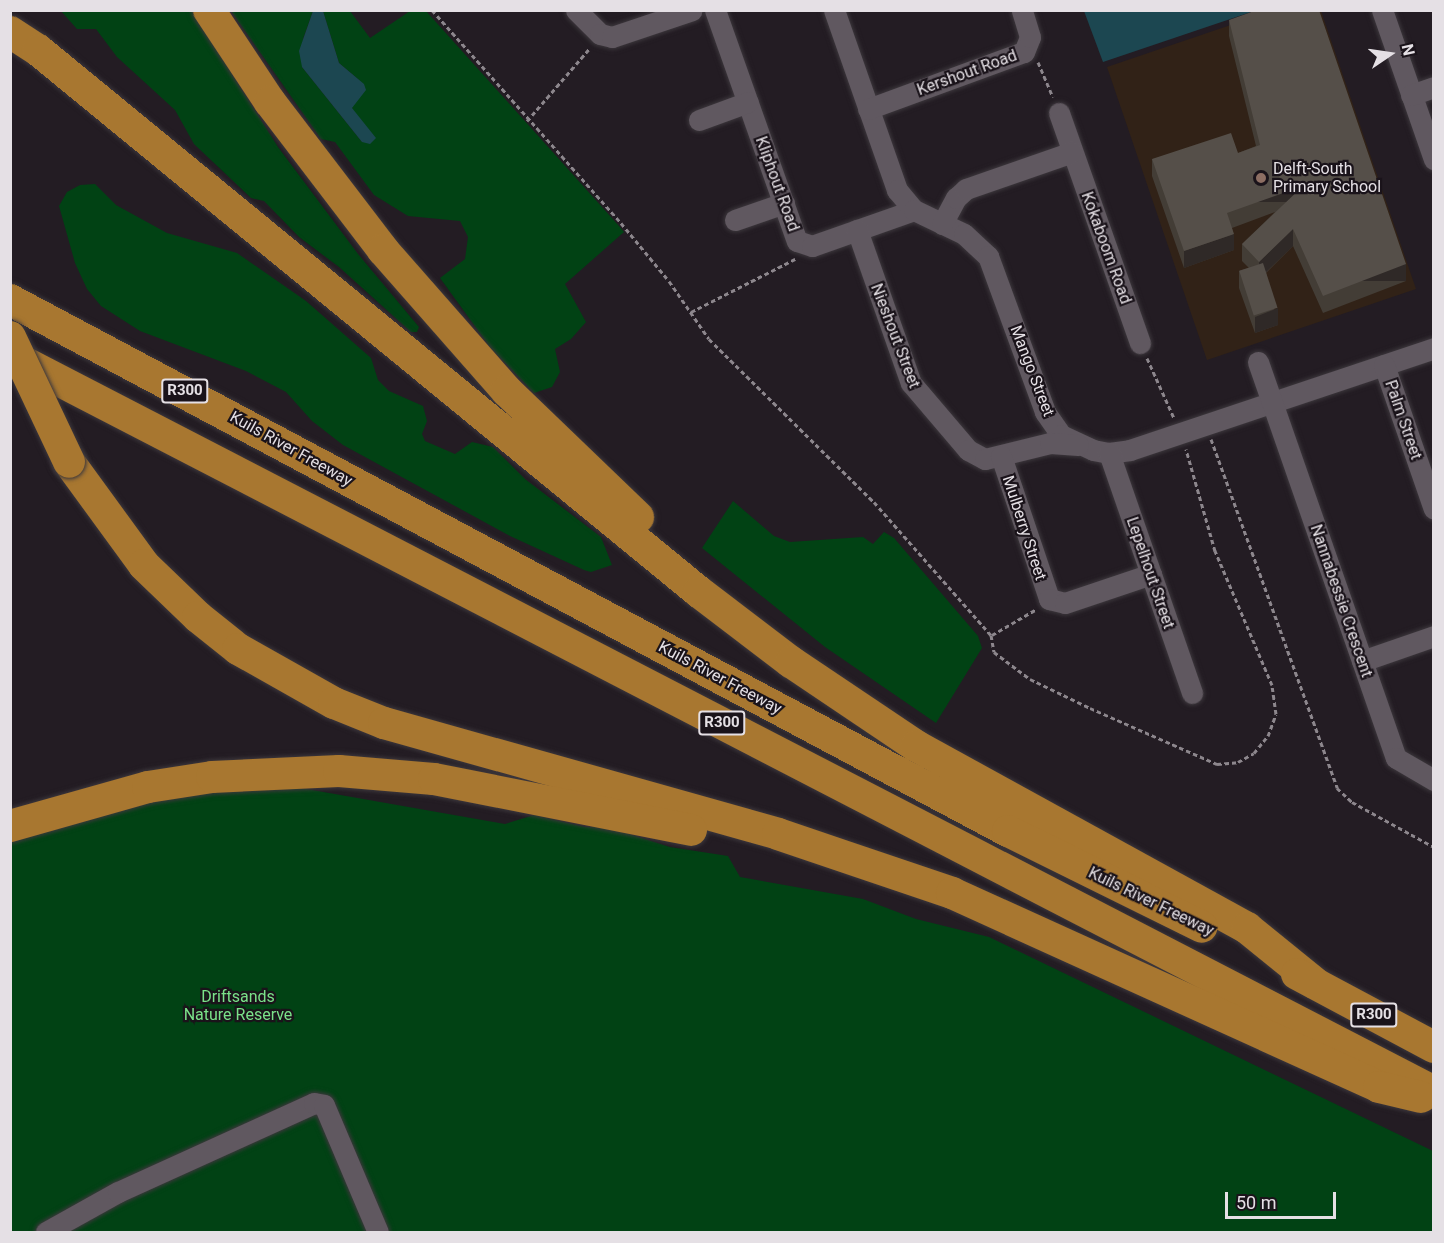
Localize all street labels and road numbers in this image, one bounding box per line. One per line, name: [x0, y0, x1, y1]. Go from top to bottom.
street label: Kershout Road: [915, 46, 1019, 100]
street label: Kliphout Road: [751, 134, 803, 234]
street label: Kokaboom Road: [1077, 189, 1135, 307]
street label: Nieshout Street: [866, 281, 924, 391]
street label: Mango Street: [1006, 323, 1058, 419]
street label: Palm Street: [1380, 378, 1426, 462]
road number: R300: [161, 379, 209, 403]
street label: Kuils River Freeway: [226, 407, 356, 491]
street label: Mulberry Street: [998, 473, 1050, 583]
street label: Lepelhout Street: [1122, 515, 1178, 631]
street label: Nannabessie Crescent: [1306, 522, 1376, 680]
street label: Kuils River Freeway: [655, 637, 785, 719]
road number: R300: [698, 711, 746, 735]
street label: Kuils River Freeway: [1085, 863, 1217, 941]
road number: R300: [1350, 1003, 1398, 1027]

